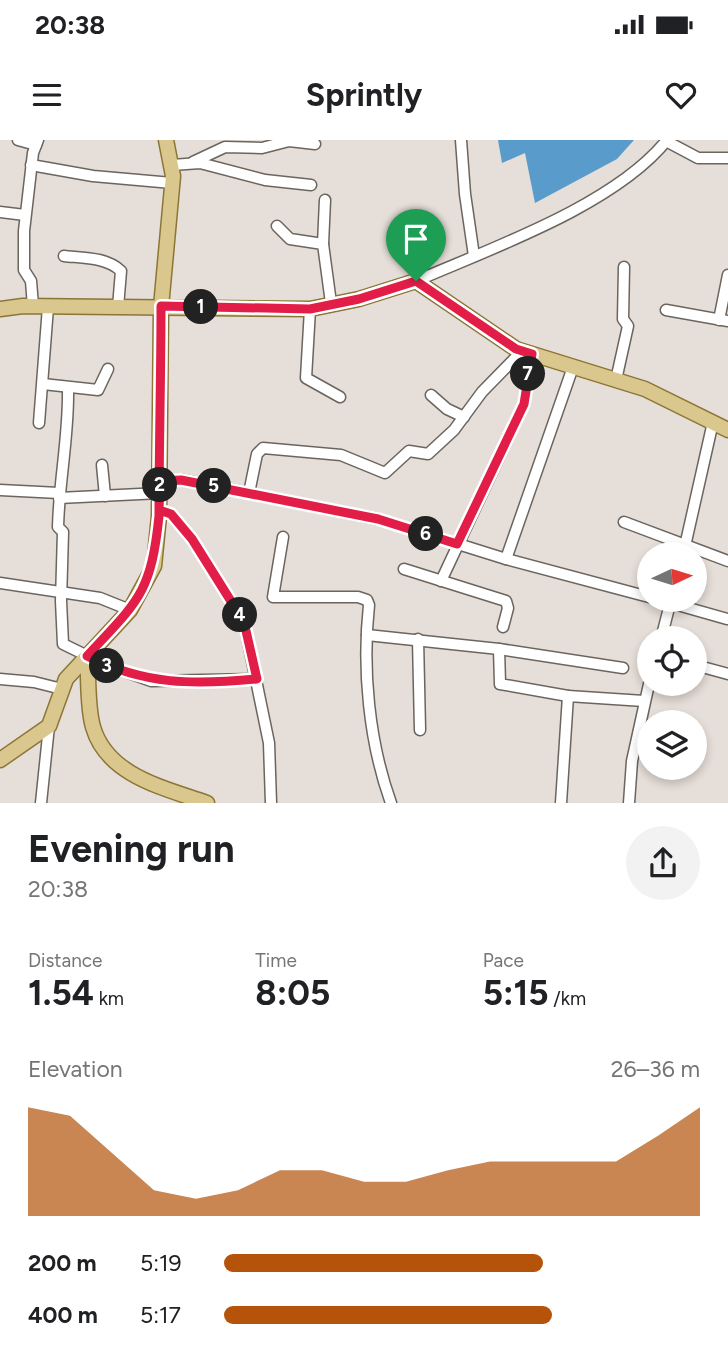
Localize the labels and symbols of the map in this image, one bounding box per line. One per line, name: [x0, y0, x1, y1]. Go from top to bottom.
pin: [386, 209, 446, 281]
pin: 1: [184, 290, 218, 324]
pin: 7: [510, 356, 546, 392]
pin: 2: [142, 468, 178, 502]
pin: 5: [196, 468, 232, 504]
pin: 6: [408, 516, 444, 552]
north arrow: [637, 542, 707, 612]
pin: 4: [222, 598, 258, 632]
pin: 3: [90, 648, 124, 684]

